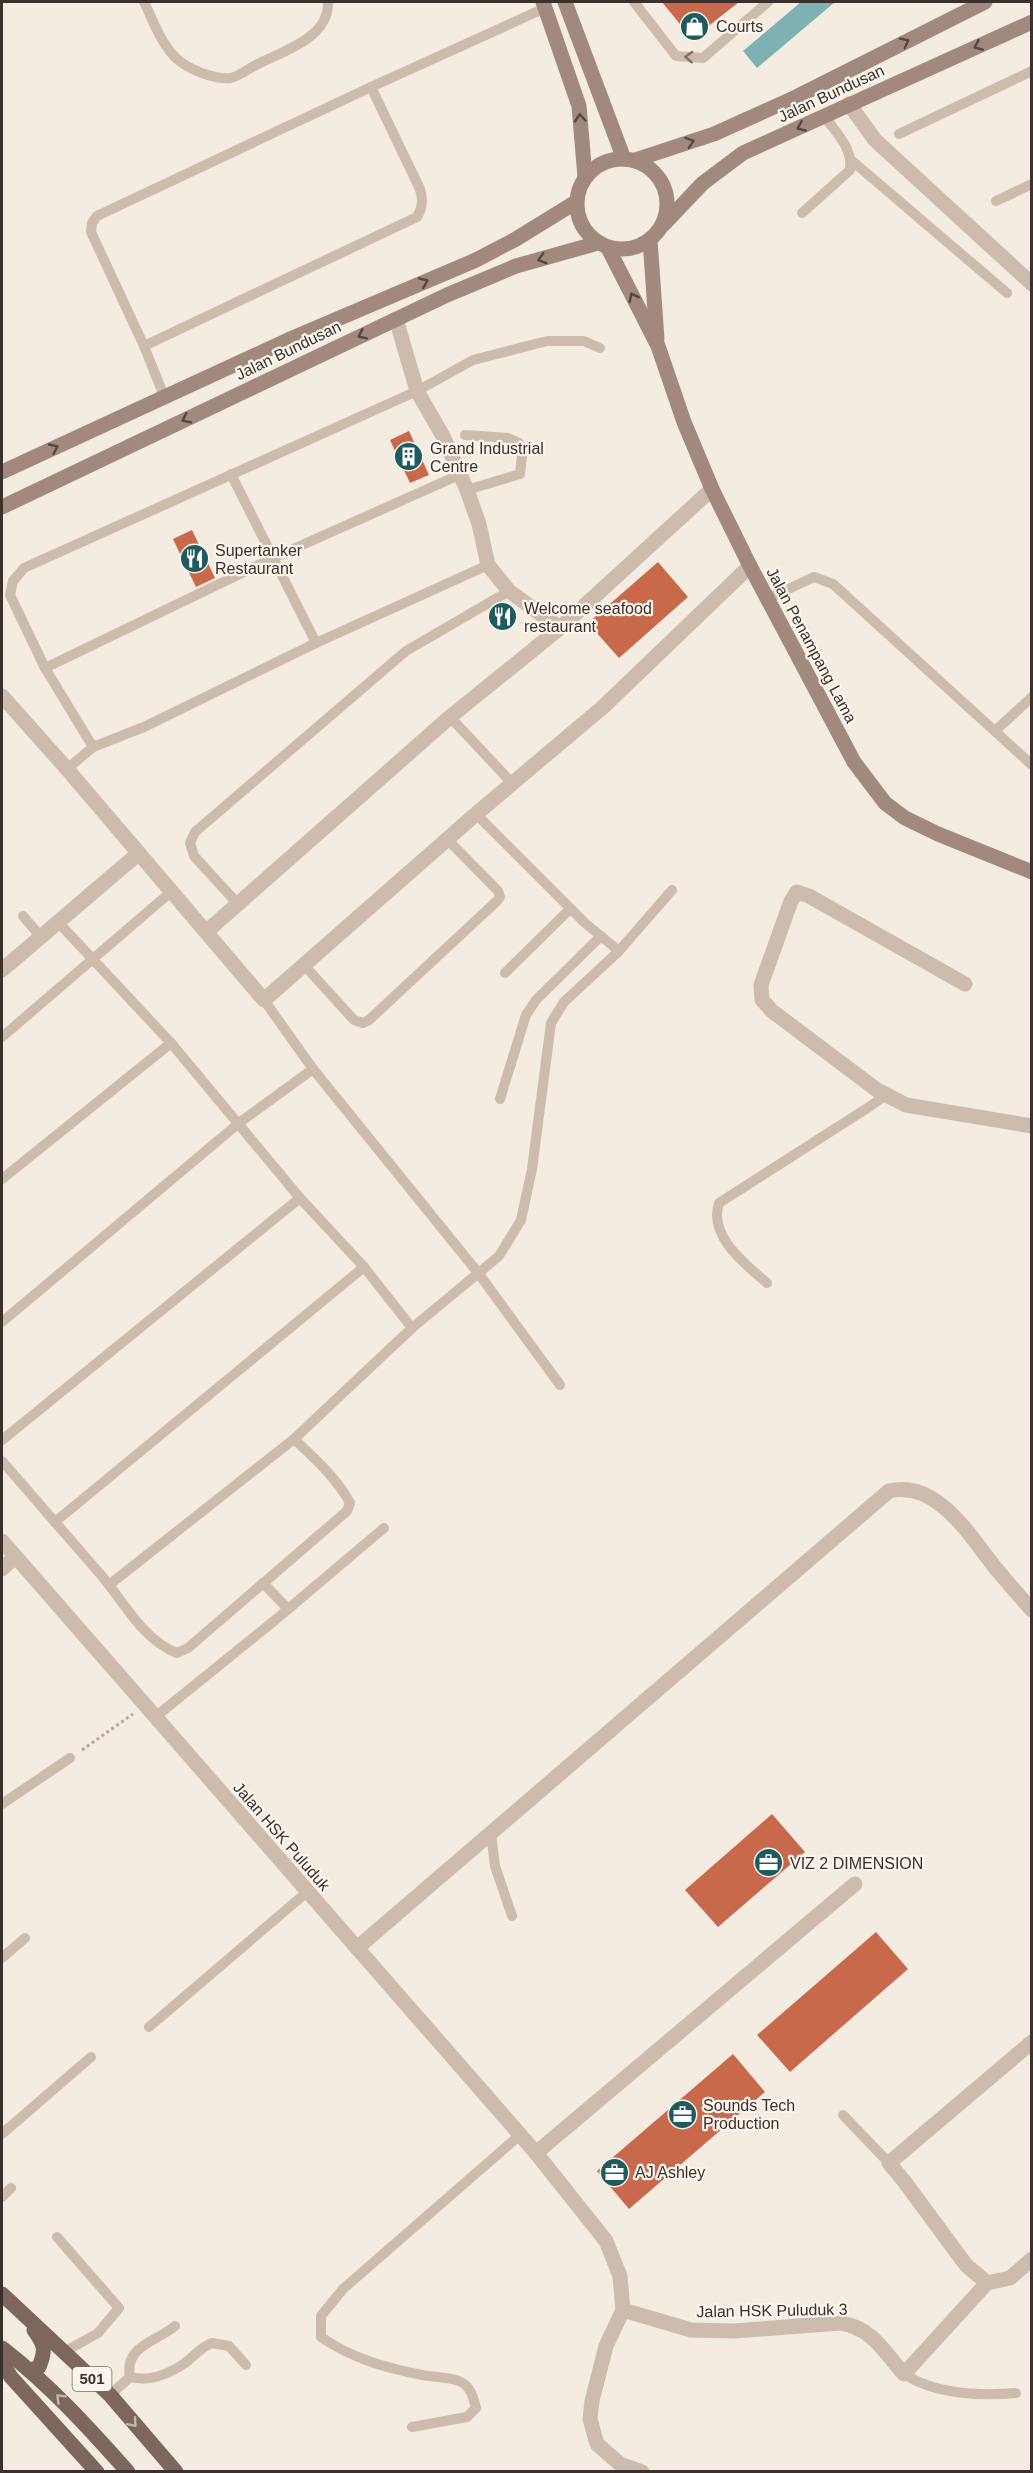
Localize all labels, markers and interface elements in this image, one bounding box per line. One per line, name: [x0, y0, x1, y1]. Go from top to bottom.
shop icon: Courts: [679, 10, 711, 42]
place label: Courts: [716, 18, 763, 35]
one-way arrow: [899, 38, 909, 49]
one-way arrow: [974, 39, 985, 51]
one-way arrow: [684, 51, 693, 64]
street label: Jalan Bundusan: [776, 61, 887, 125]
one-way arrow: [574, 114, 587, 123]
one-way arrow: [796, 120, 807, 132]
one-way arrow: [684, 137, 695, 149]
one-way arrow: [537, 252, 548, 264]
one-way arrow: [418, 277, 429, 289]
one-way arrow: [629, 293, 640, 304]
street label: Jalan Bundusan: [233, 318, 344, 383]
one-way arrow: [358, 327, 369, 339]
one-way arrow: [182, 411, 193, 423]
place label: Grand Industrial Centre: [430, 440, 544, 475]
building icon: Grand Industrial Centre: [393, 441, 425, 473]
one-way arrow: [48, 443, 59, 455]
place label: Supertanker Restaurant: [215, 542, 303, 577]
restaurant icon: Supertanker Restaurant: [178, 543, 210, 575]
street label: Jalan Penampang Lama: [763, 565, 860, 726]
place label: Welcome seafood restaurant: [524, 600, 652, 635]
restaurant icon: Welcome seafood restaurant: [487, 601, 519, 633]
street label: Jalan HSK Puluduk: [230, 1779, 334, 1895]
office icon: VIZ 2 DIMENSION: [753, 1847, 785, 1879]
place label: VIZ 2 DIMENSION: [790, 1855, 923, 1872]
place label: Sounds Tech Production: [703, 2097, 795, 2132]
office icon: Sounds Tech Production: [666, 2098, 698, 2130]
office icon: AJ Ashley: [598, 2156, 630, 2188]
place label: AJ Ashley: [635, 2164, 705, 2181]
street label: Jalan HSK Puluduk 3: [696, 2301, 848, 2320]
road number: 501: [72, 2367, 112, 2391]
one-way arrow: [56, 2394, 66, 2405]
one-way arrow: [126, 2416, 137, 2426]

